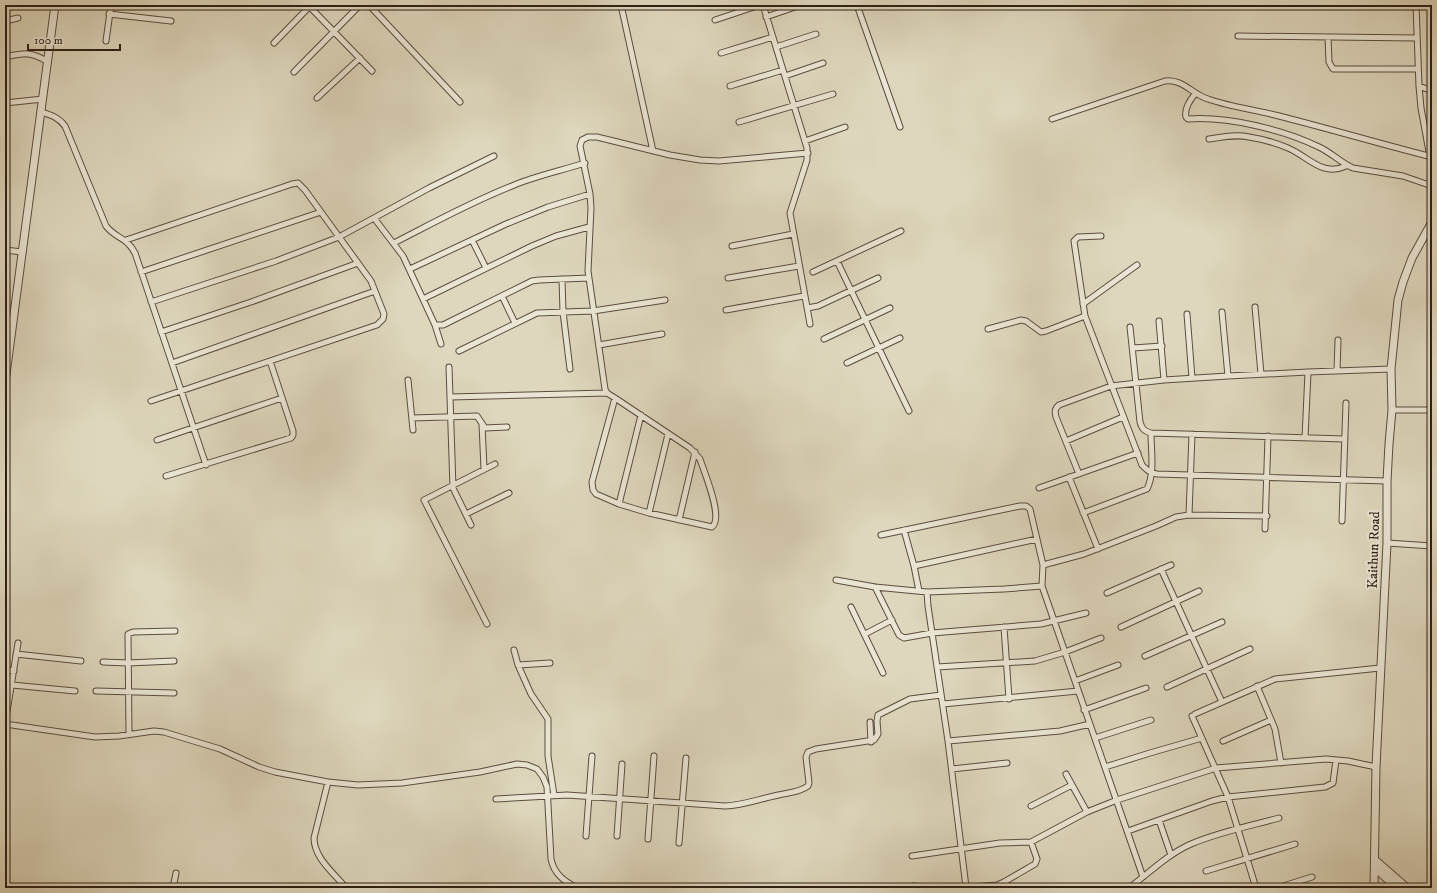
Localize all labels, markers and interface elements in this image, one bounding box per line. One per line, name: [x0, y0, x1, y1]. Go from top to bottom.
scale bar: [28, 26, 120, 52]
text: 100 m: [34, 33, 63, 48]
street label: Kaithun Road: [1364, 511, 1384, 589]

